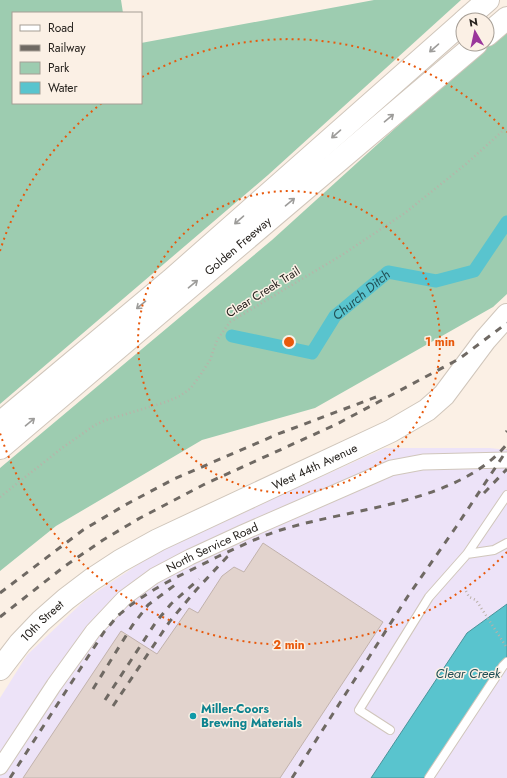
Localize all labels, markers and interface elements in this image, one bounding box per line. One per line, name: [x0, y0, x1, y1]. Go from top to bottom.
legend: [12, 12, 142, 104]
north arrow: [455, 12, 495, 52]
text: N: [468, 14, 479, 31]
text: Road: [48, 19, 74, 37]
text: Railway: [48, 39, 86, 57]
one-way arrow: [429, 43, 439, 52]
text: Park: [48, 59, 70, 77]
text: Water: [48, 79, 79, 97]
one-way arrow: [384, 114, 394, 123]
one-way arrow: [331, 129, 342, 138]
one-way arrow: [285, 198, 295, 207]
street label: Golden Freeway: [201, 212, 276, 280]
one-way arrow: [234, 215, 244, 224]
street label: Clear Creek Trail: [222, 262, 304, 322]
water label: Church Ditch: [328, 265, 394, 324]
one-way arrow: [188, 280, 199, 289]
one-way arrow: [135, 300, 146, 309]
text: 1 min: [425, 333, 455, 351]
centre of rings: [282, 335, 296, 349]
one-way arrow: [24, 418, 35, 427]
street label: West 44th Avenue: [269, 439, 360, 494]
street label: North Service Road: [163, 518, 261, 577]
street label: 10th Street: [16, 596, 68, 646]
text: 2 min: [273, 636, 305, 654]
water label: Clear Creek: [436, 664, 501, 683]
place label: Miller-Coors Brewing Materials: [201, 700, 302, 732]
marker: Miller-Coors Brewing Materials: [188, 711, 198, 721]

